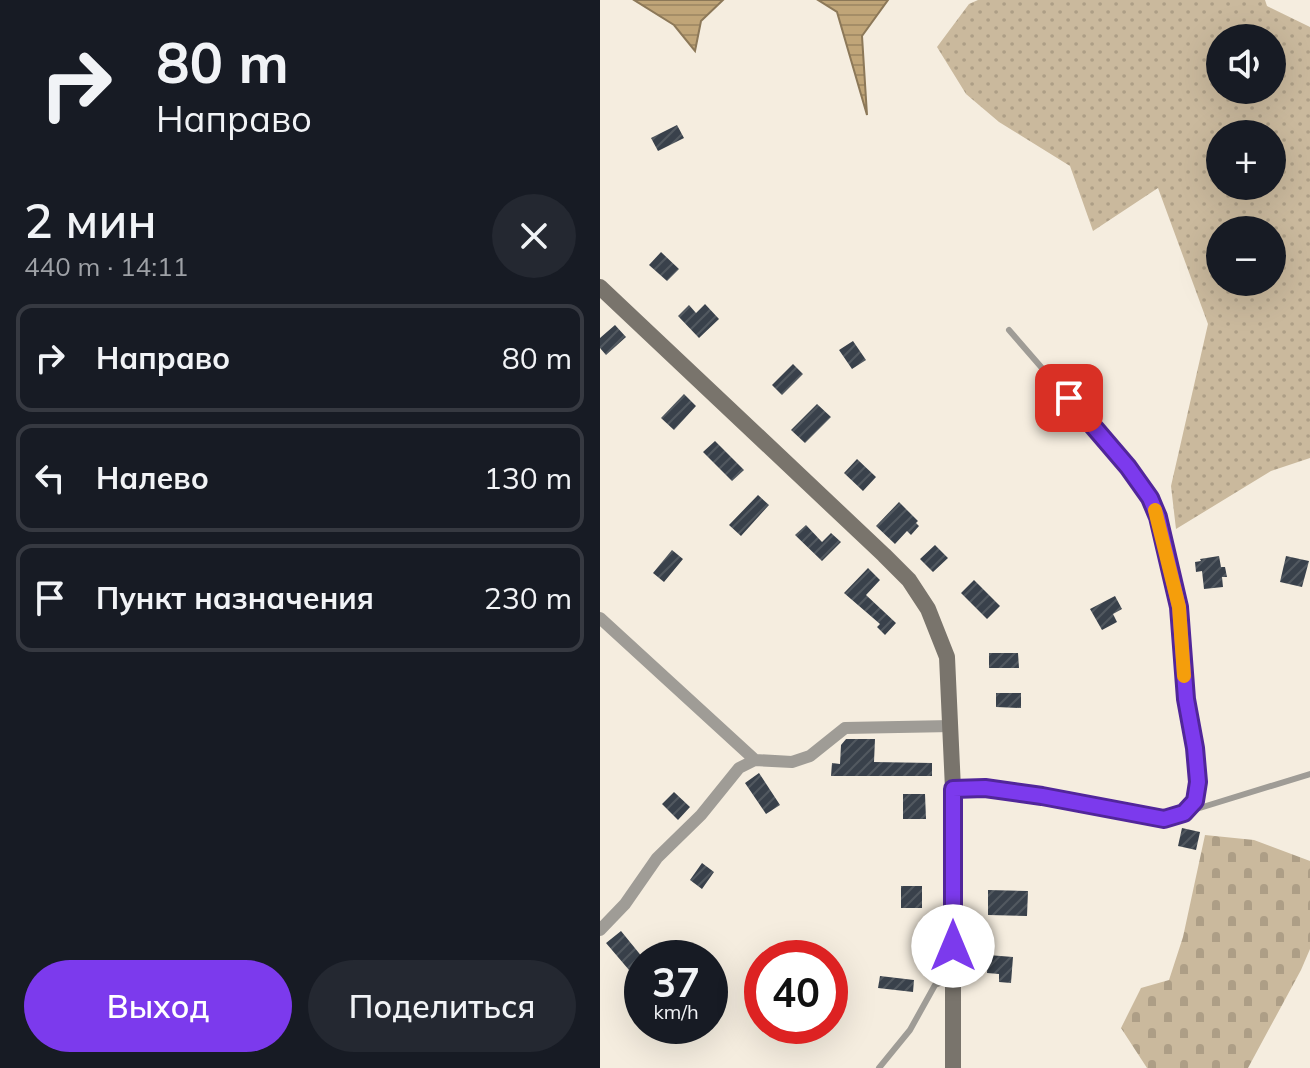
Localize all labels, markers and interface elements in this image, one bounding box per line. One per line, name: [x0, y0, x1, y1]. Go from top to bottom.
map controls: [1206, 24, 1286, 296]
button: sound: [1206, 24, 1286, 104]
text: 80 m: [156, 27, 289, 97]
icon: right: [24, 32, 128, 136]
text: Направо: [156, 96, 312, 141]
button: +: [1206, 120, 1286, 200]
text: 2 мин: [24, 190, 157, 250]
button: close: [492, 194, 576, 278]
button: −: [1206, 216, 1286, 296]
text: 440 m · 14:11: [24, 250, 188, 283]
icon: right: [28, 336, 72, 380]
text: Направо: [96, 339, 230, 377]
text: 80 m: [502, 339, 572, 377]
pin: [1035, 364, 1103, 432]
icon: arrive: [1047, 376, 1091, 420]
icon: left: [28, 456, 72, 500]
text: Налево: [96, 459, 209, 497]
text: 130 m: [484, 459, 572, 497]
icon: arrive: [28, 576, 72, 620]
text: Пункт назначения: [96, 579, 374, 617]
text: 230 m: [484, 579, 572, 617]
position arrow: [911, 904, 995, 988]
speed limit sign: 40: [744, 940, 848, 1044]
text: 37: [652, 957, 700, 1007]
button: Выход: [24, 960, 292, 1052]
button: Поделиться: [308, 960, 576, 1052]
text: km/h: [653, 999, 699, 1024]

